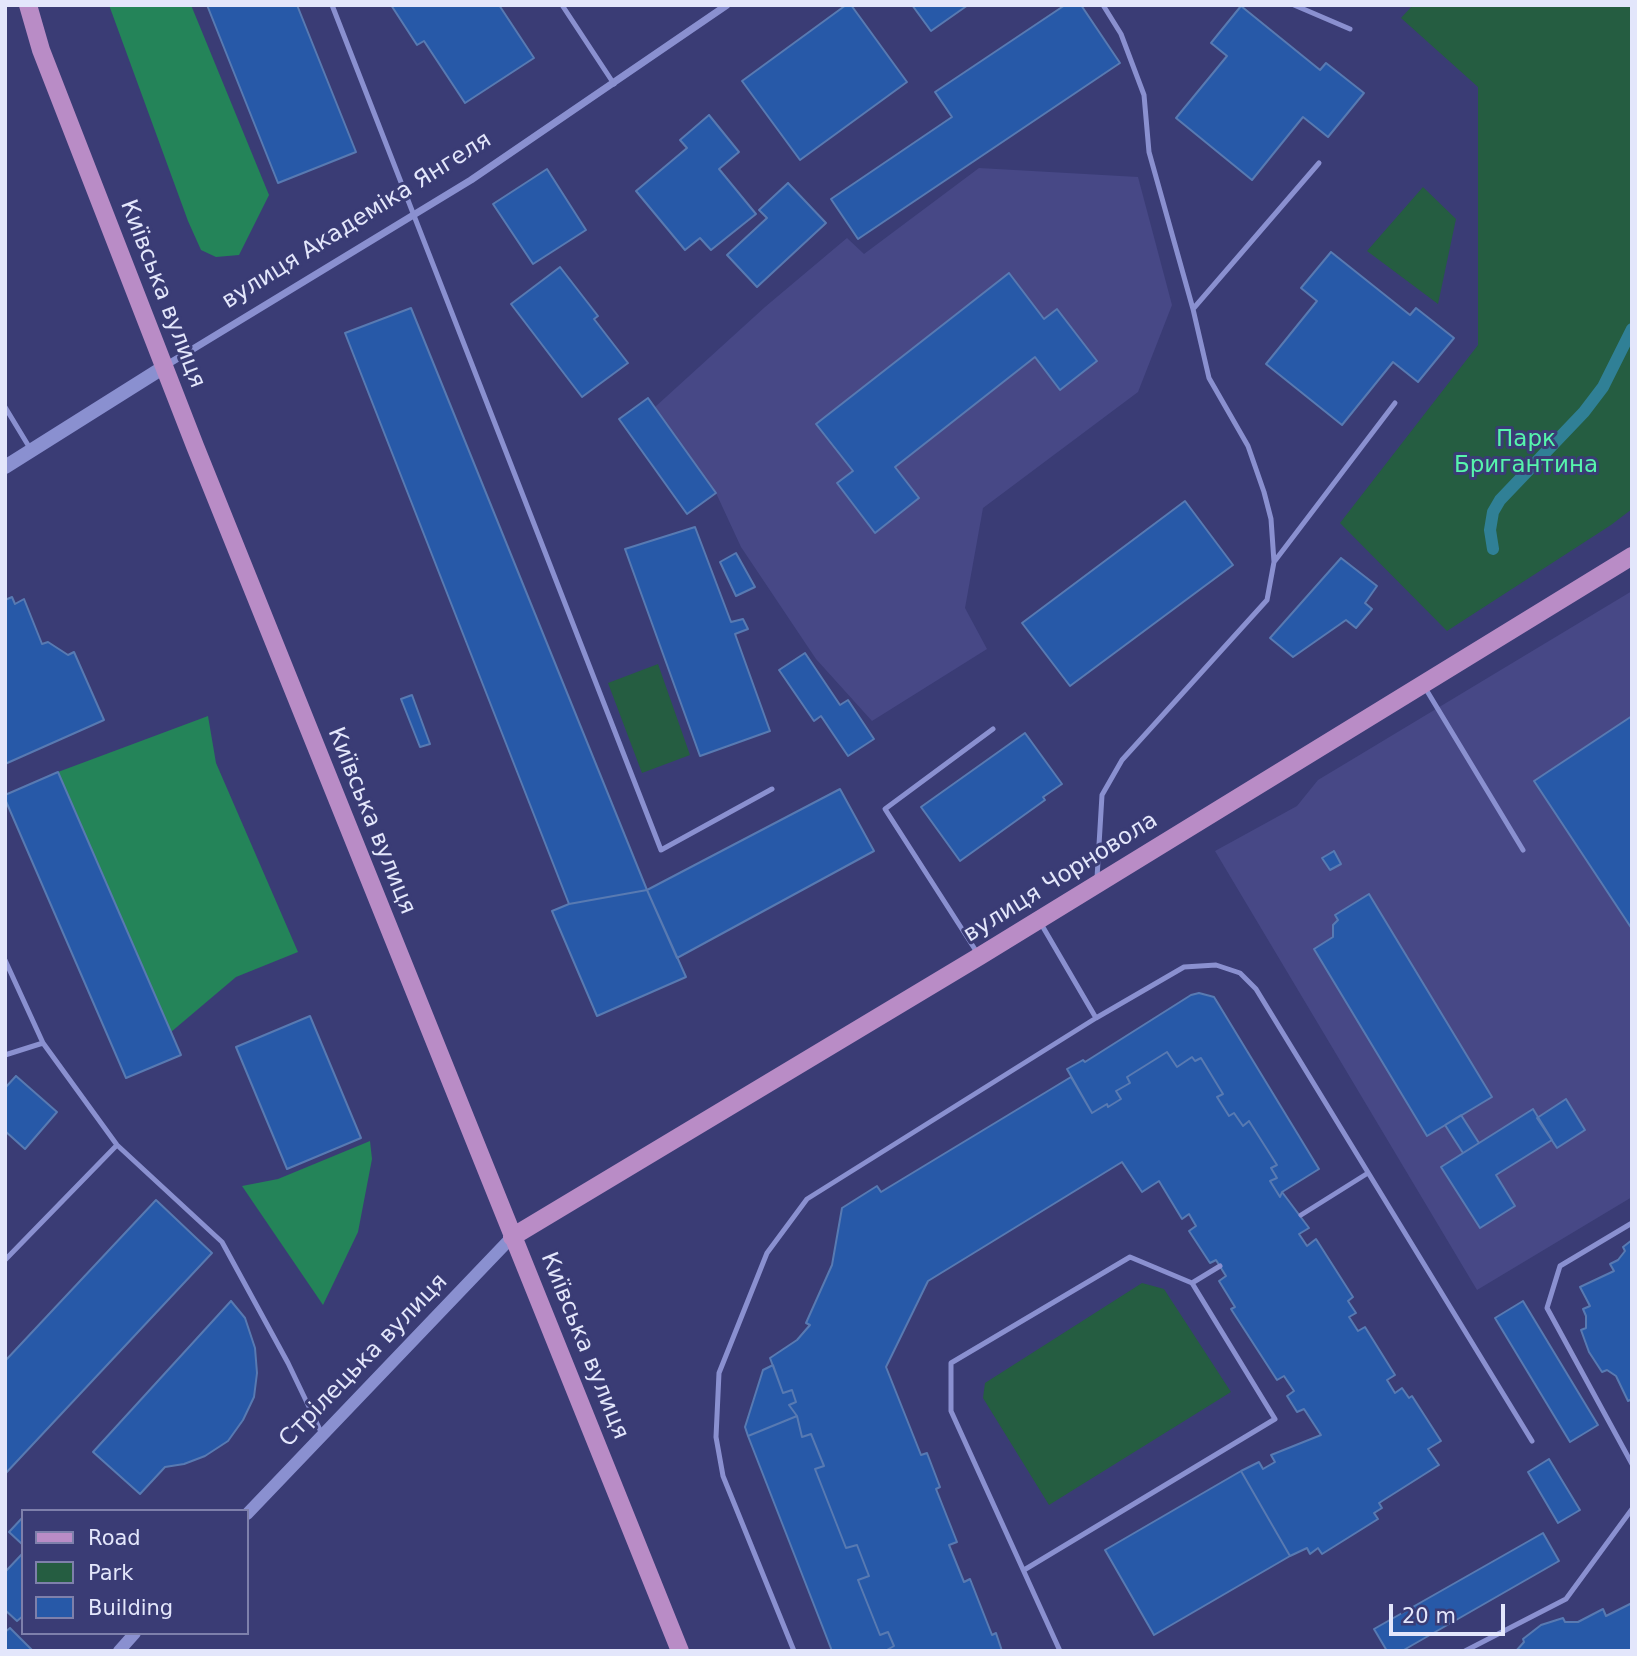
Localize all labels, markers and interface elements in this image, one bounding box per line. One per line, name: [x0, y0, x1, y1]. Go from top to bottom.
street label: вулиця Академіка Янгеля: [217, 127, 497, 315]
street label: Київська вулиця: [113, 196, 211, 392]
park label: Парк Бригантина: [1454, 426, 1598, 480]
street label: Київська вулиця: [321, 724, 421, 918]
street label: вулиця Чорновола: [959, 807, 1163, 949]
street label: Київська вулиця: [534, 1249, 634, 1443]
street label: Стрілецька вулиця: [274, 1269, 454, 1453]
legend: [21, 1509, 248, 1635]
text: Road: [88, 1526, 141, 1550]
text: Park: [88, 1561, 133, 1585]
scale bar: [1392, 1590, 1508, 1634]
text: Building: [88, 1596, 173, 1620]
text: 20 m: [1402, 1604, 1456, 1628]

